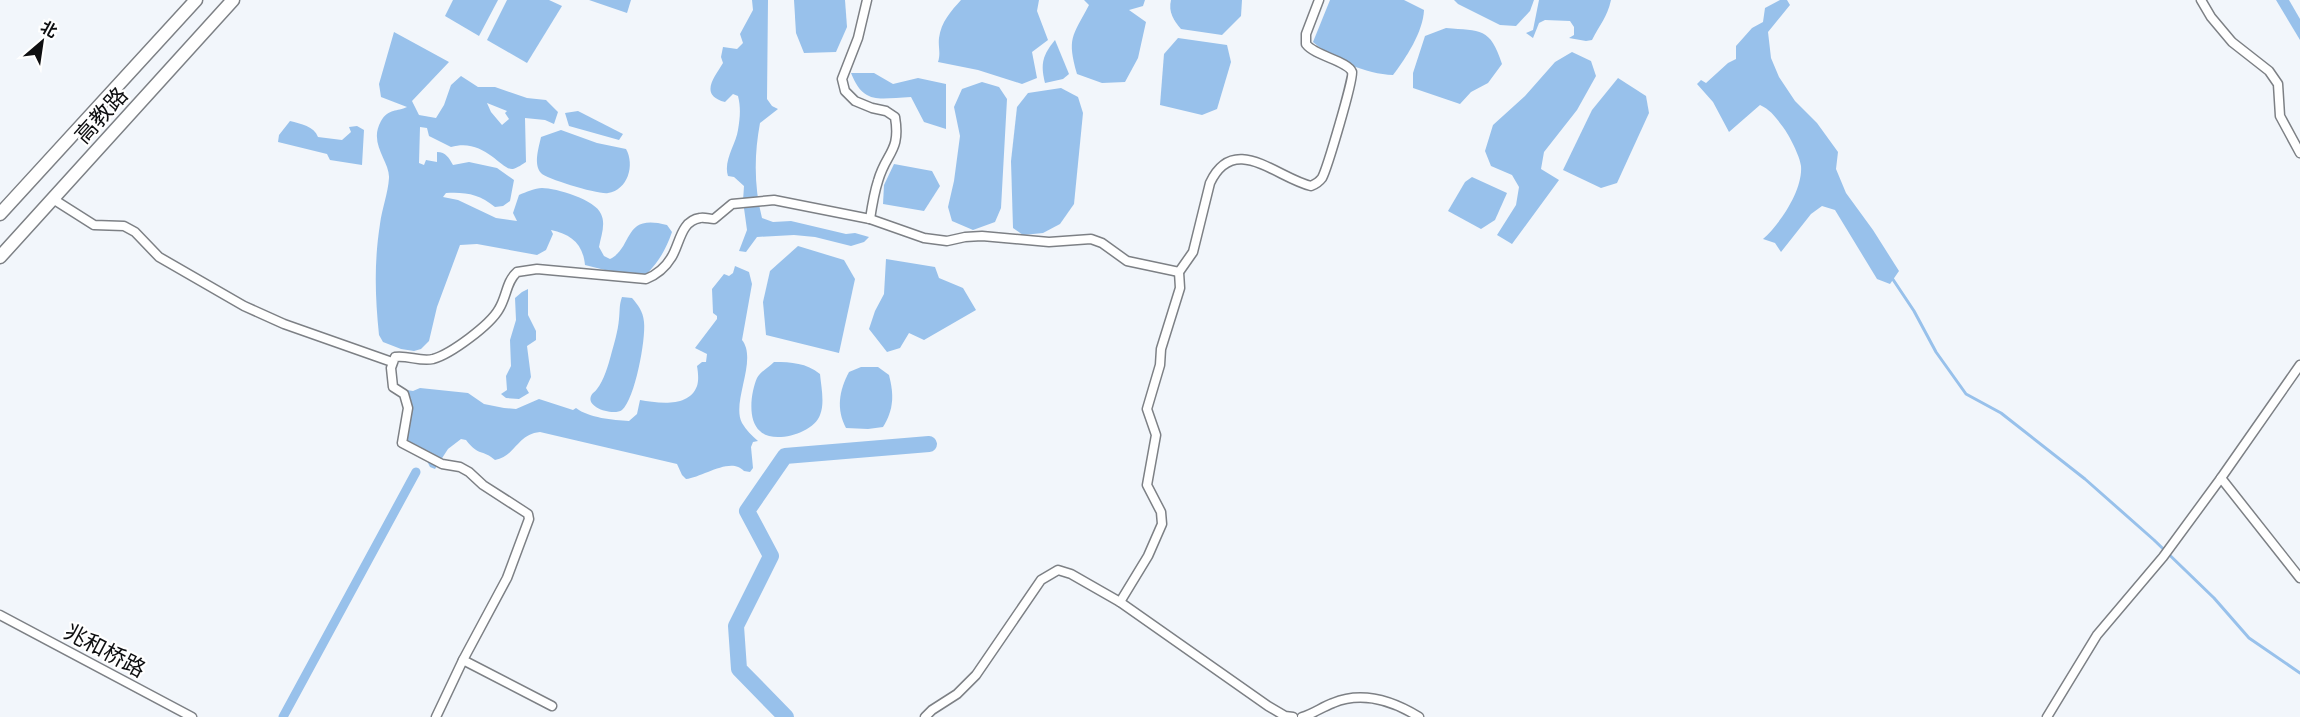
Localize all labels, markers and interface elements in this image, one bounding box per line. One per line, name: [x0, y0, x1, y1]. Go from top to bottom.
north arrow: [12, 12, 72, 72]
text: 北: [37, 16, 61, 42]
street label: 高教路: [69, 81, 133, 149]
street label: 兆和桥路: [60, 617, 150, 683]

